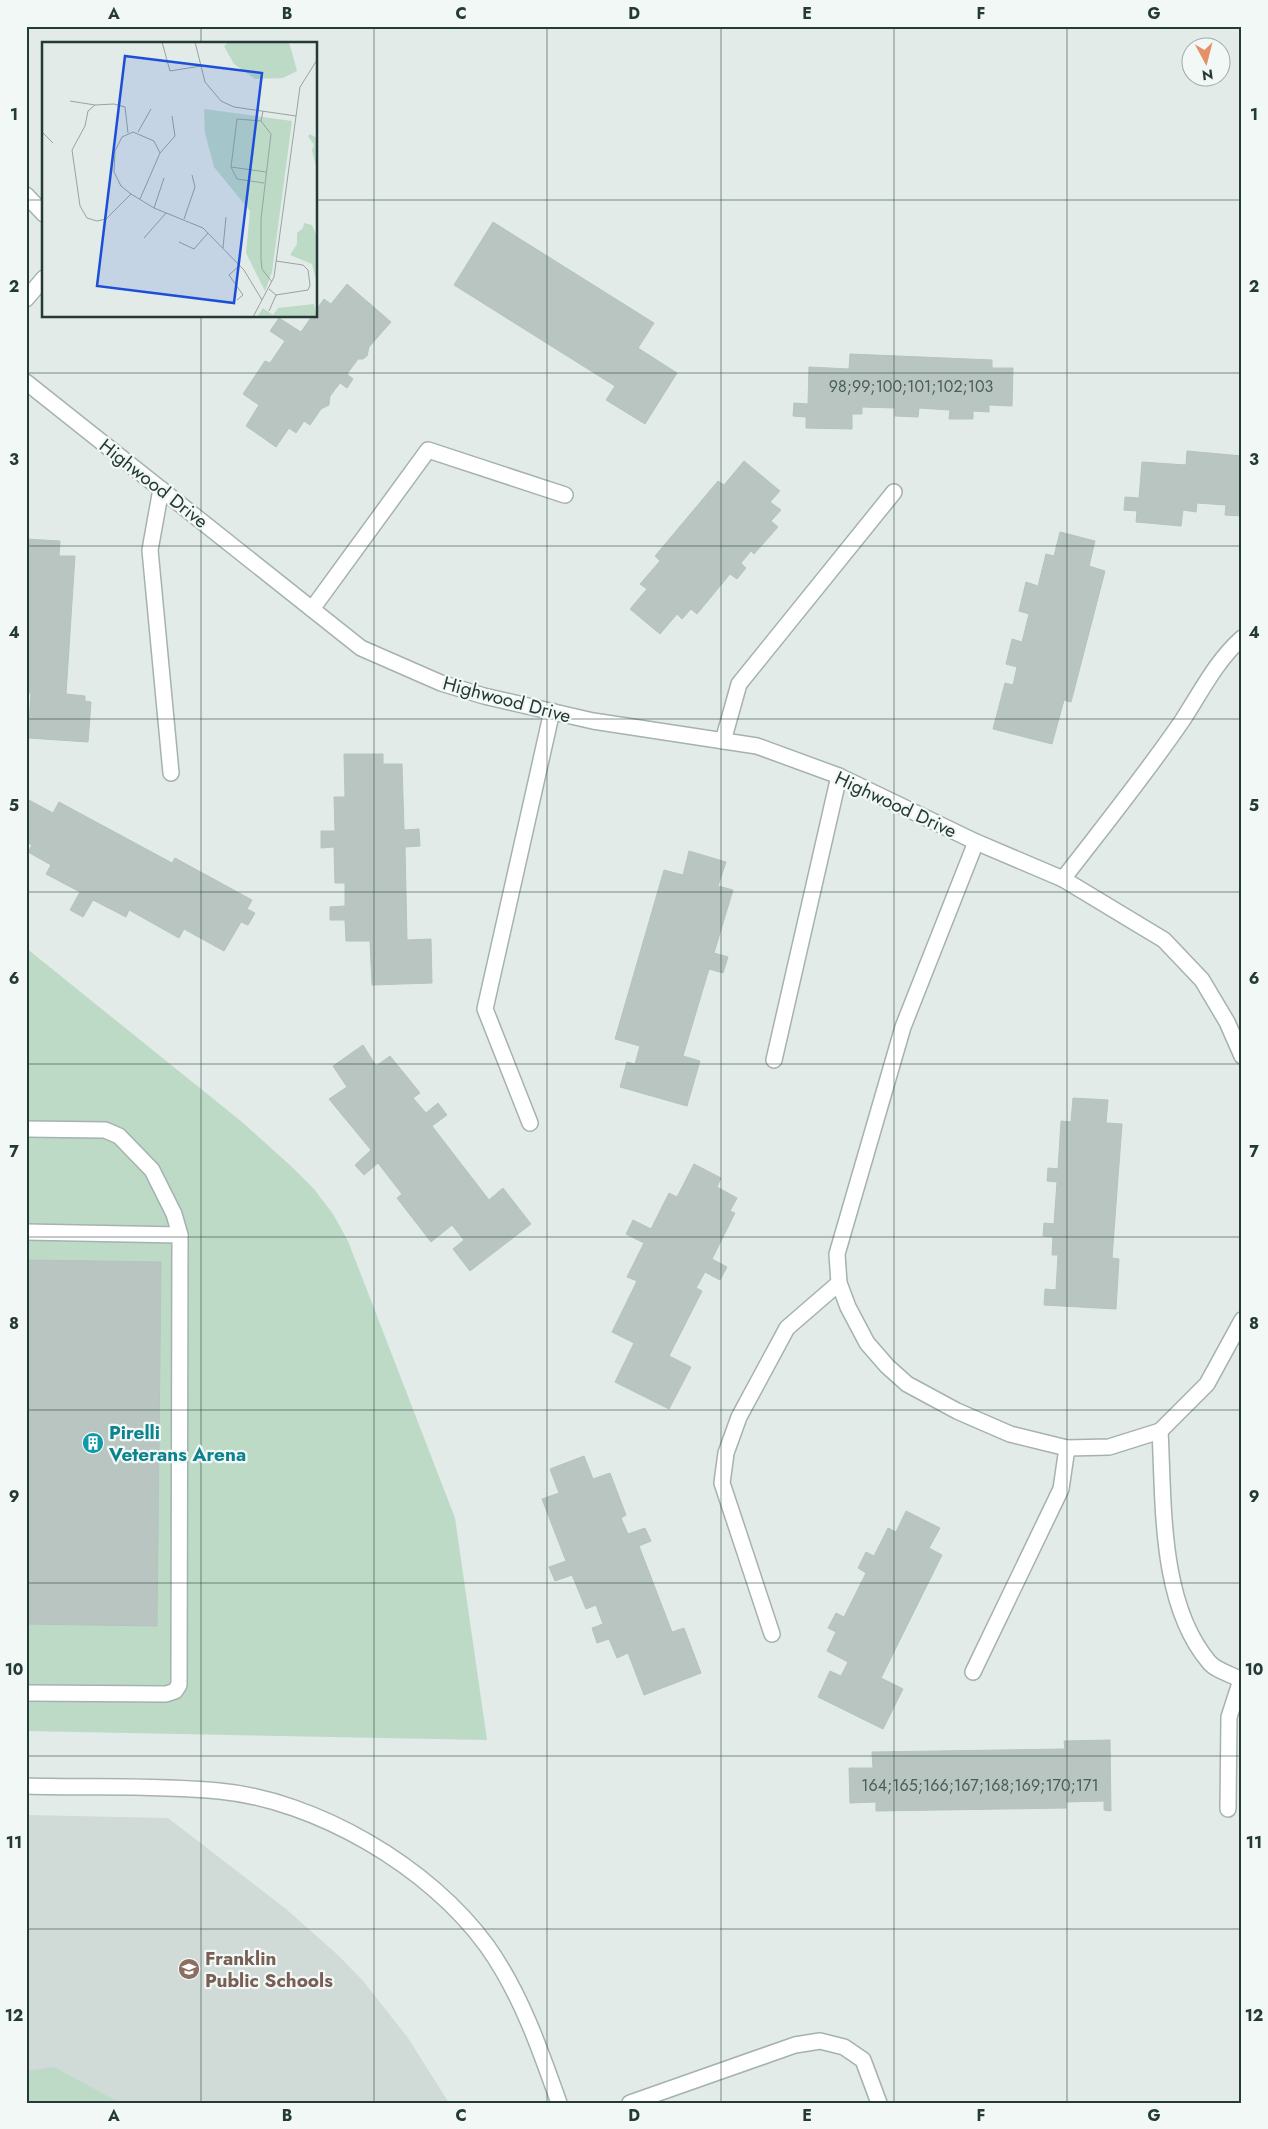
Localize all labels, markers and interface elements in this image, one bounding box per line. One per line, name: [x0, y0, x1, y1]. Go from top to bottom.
text: A: [107, 2, 120, 25]
text: B: [282, 2, 292, 25]
text: C: [455, 2, 467, 25]
text: D: [628, 2, 640, 25]
text: E: [802, 2, 812, 25]
text: F: [977, 2, 985, 25]
text: G: [1147, 2, 1161, 25]
north arrow: [1180, 38, 1230, 88]
inset map: [42, 42, 318, 318]
text: N: [1201, 64, 1214, 86]
text: 1: [10, 103, 18, 126]
text: 1: [1250, 103, 1258, 126]
text: 2: [9, 275, 19, 298]
text: 2: [1249, 275, 1259, 298]
house number: 98;99;100;101;102;103: [829, 375, 994, 398]
street label: Highwood Drive: [94, 432, 214, 535]
text: 3: [9, 448, 19, 471]
text: 3: [1249, 448, 1259, 471]
text: 4: [8, 621, 20, 644]
text: 4: [1248, 621, 1260, 644]
street label: Highwood Drive: [440, 669, 574, 730]
street label: Highwood Drive: [831, 764, 961, 845]
text: 5: [9, 794, 19, 817]
text: 5: [1249, 794, 1259, 817]
text: 6: [9, 967, 19, 990]
text: 6: [1249, 967, 1259, 990]
text: 7: [9, 1140, 19, 1163]
text: 7: [1249, 1140, 1259, 1163]
text: 8: [9, 1312, 19, 1335]
text: 8: [1249, 1312, 1259, 1335]
place label: Pirelli Veterans Arena: [108, 1419, 246, 1468]
building icon: Pirelli Veterans Arena: [81, 1431, 105, 1455]
text: 9: [9, 1485, 19, 1508]
text: 9: [1249, 1485, 1259, 1508]
text: 10: [5, 1658, 23, 1681]
text: 10: [1245, 1658, 1263, 1681]
house number: 164;165;166;167;168;169;170;171: [861, 1774, 1099, 1797]
text: 11: [6, 1831, 22, 1854]
text: 11: [1246, 1831, 1262, 1854]
place label: Franklin Public Schools: [205, 1945, 333, 1994]
school or university icon: Franklin Public Schools: [177, 1957, 201, 1981]
text: 12: [5, 2004, 23, 2027]
text: 12: [1245, 2004, 1263, 2027]
text: A: [107, 2104, 120, 2127]
text: B: [282, 2104, 292, 2127]
text: C: [455, 2104, 467, 2127]
text: D: [628, 2104, 640, 2127]
text: E: [802, 2104, 812, 2127]
text: F: [977, 2104, 985, 2127]
text: G: [1147, 2104, 1161, 2127]

